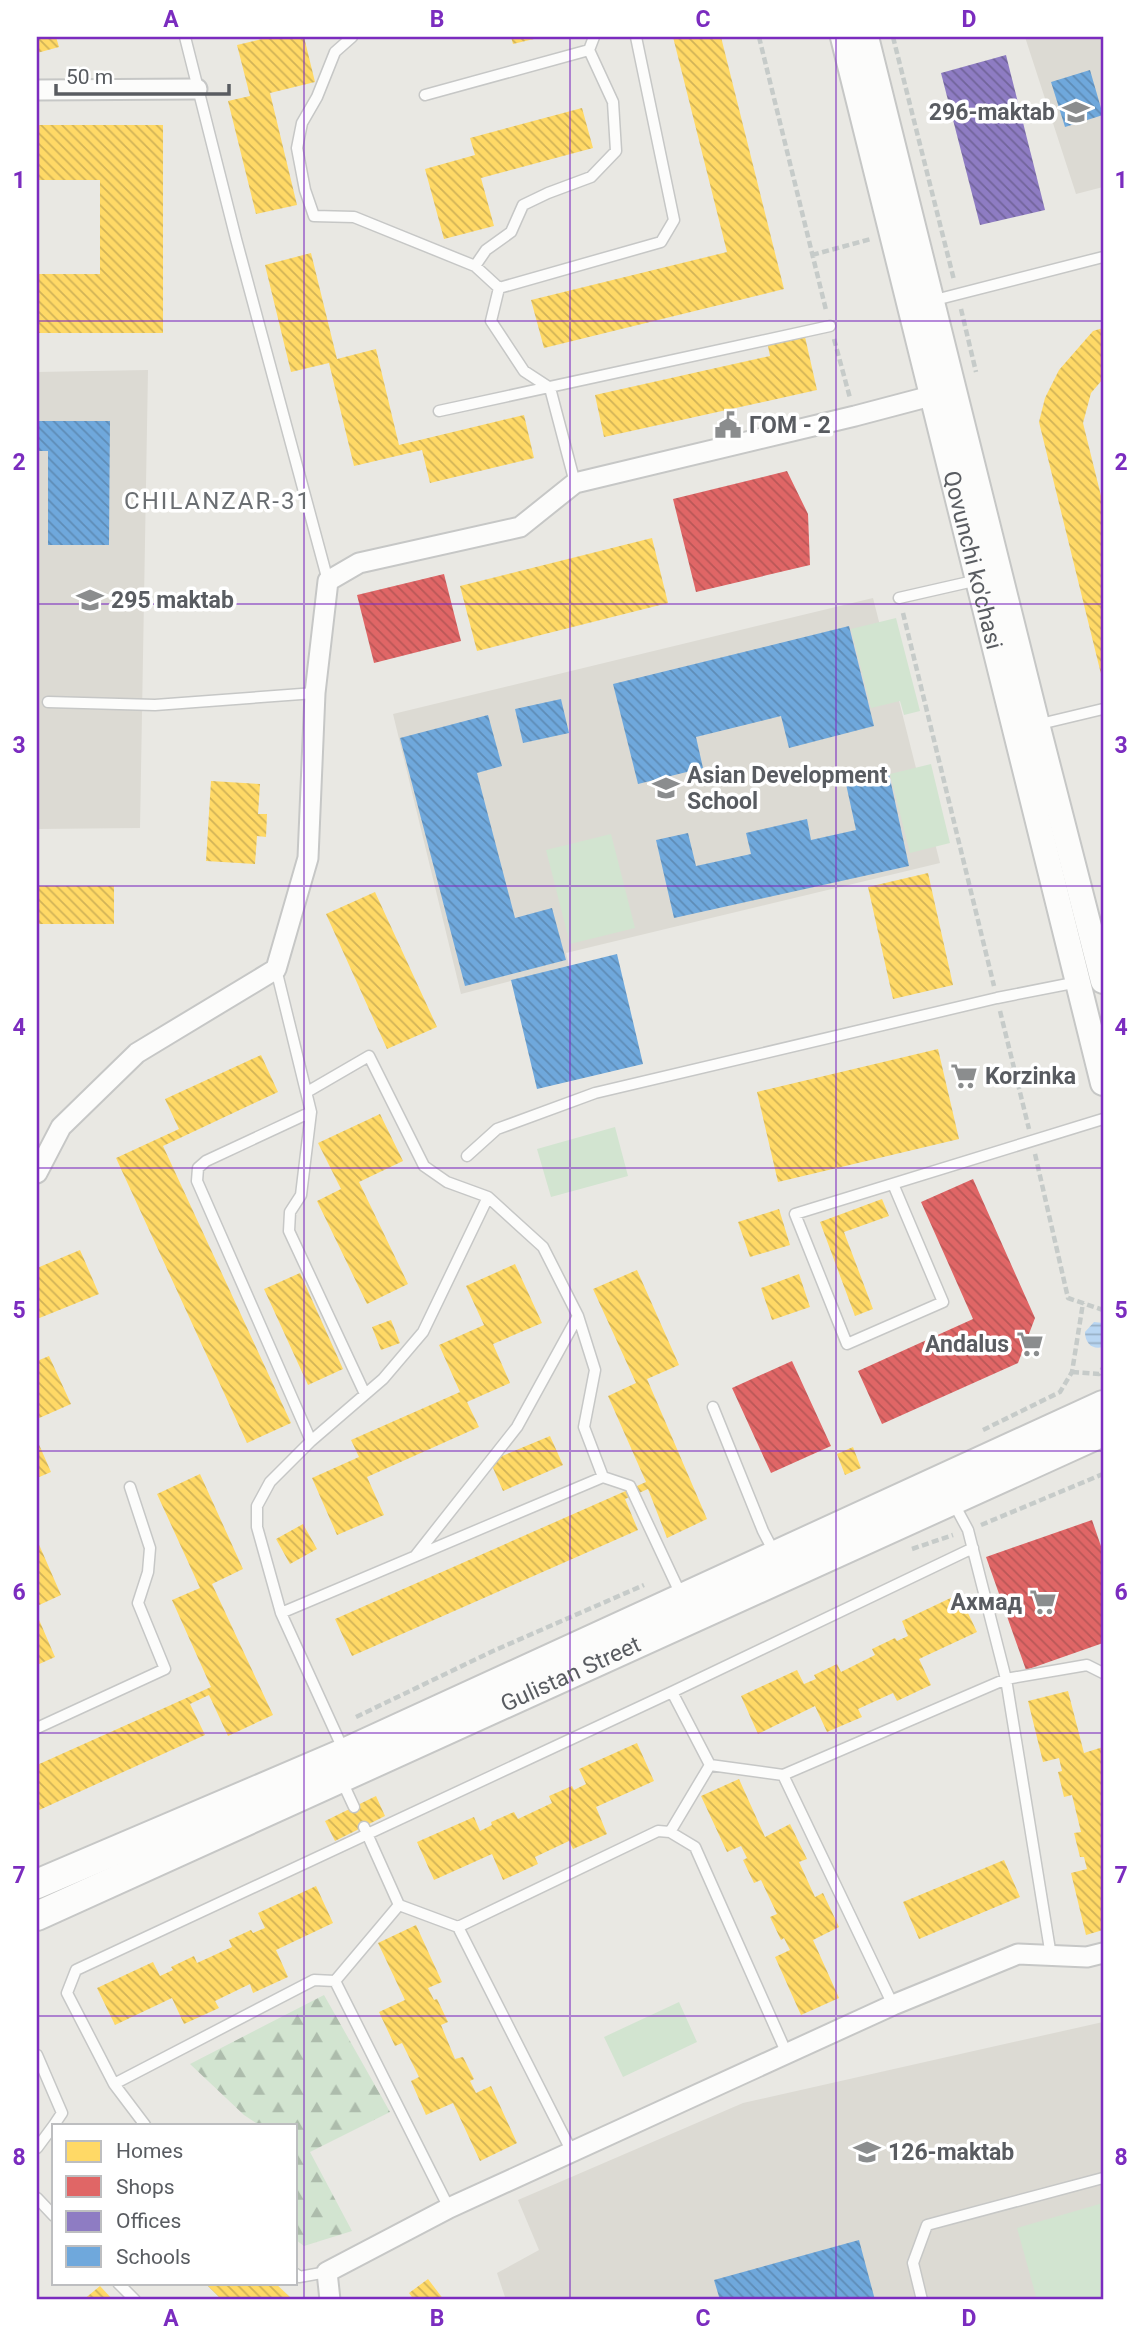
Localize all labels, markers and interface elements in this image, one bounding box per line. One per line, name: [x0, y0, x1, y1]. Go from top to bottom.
text: A: [163, 6, 179, 33]
text: B: [430, 6, 444, 33]
text: C: [695, 6, 711, 33]
text: D: [962, 6, 976, 33]
scale bar: [56, 52, 229, 96]
text: 50 m: [66, 65, 113, 89]
school or university icon: 296-maktab: [1061, 97, 1091, 127]
place label: 296-maktab: [929, 99, 1055, 126]
text: 1: [12, 167, 26, 194]
text: 1: [1114, 167, 1128, 194]
public building icon: ГОМ - 2: [713, 410, 743, 440]
place label: ГОМ - 2: [749, 412, 831, 439]
text: 2: [12, 449, 26, 476]
text: 2: [1114, 449, 1128, 476]
street label: Qovunchi ko'chasi: [938, 468, 1008, 652]
district label: CHILANZAR-31: [124, 487, 312, 515]
school or university icon: 295 maktab: [75, 585, 105, 615]
place label: 295 maktab: [111, 587, 234, 614]
text: 3: [12, 732, 26, 759]
text: 3: [1114, 732, 1128, 759]
place label: Asian Development School: [687, 762, 888, 815]
school or university icon: Asian Development School: [651, 773, 681, 803]
text: 4: [12, 1014, 26, 1041]
text: 4: [1114, 1014, 1128, 1041]
supermarket icon: Korzinka: [949, 1061, 979, 1091]
place label: Korzinka: [985, 1063, 1076, 1090]
text: 5: [12, 1297, 26, 1324]
text: 5: [1114, 1297, 1128, 1324]
supermarket icon: Andalus: [1015, 1329, 1045, 1359]
place label: Andalus: [925, 1331, 1009, 1358]
text: 6: [12, 1579, 26, 1606]
text: 6: [1114, 1579, 1128, 1606]
supermarket icon: Ахмад: [1028, 1587, 1058, 1617]
place label: Ахмад: [951, 1589, 1022, 1616]
street label: Gulistan Street: [496, 1630, 645, 1717]
text: 7: [12, 1862, 26, 1889]
text: 7: [1114, 1862, 1128, 1889]
legend: [52, 2124, 298, 2284]
school or university icon: 126-maktab: [852, 2137, 882, 2167]
text: Homes: [116, 2139, 183, 2163]
place label: 126-maktab: [888, 2139, 1014, 2166]
text: 8: [12, 2144, 26, 2171]
text: 8: [1114, 2144, 1128, 2171]
text: Shops: [116, 2175, 175, 2199]
text: Offices: [116, 2209, 181, 2233]
text: Schools: [116, 2245, 191, 2269]
text: A: [163, 2305, 179, 2332]
text: B: [430, 2305, 444, 2332]
text: C: [695, 2305, 711, 2332]
text: D: [962, 2305, 976, 2332]

